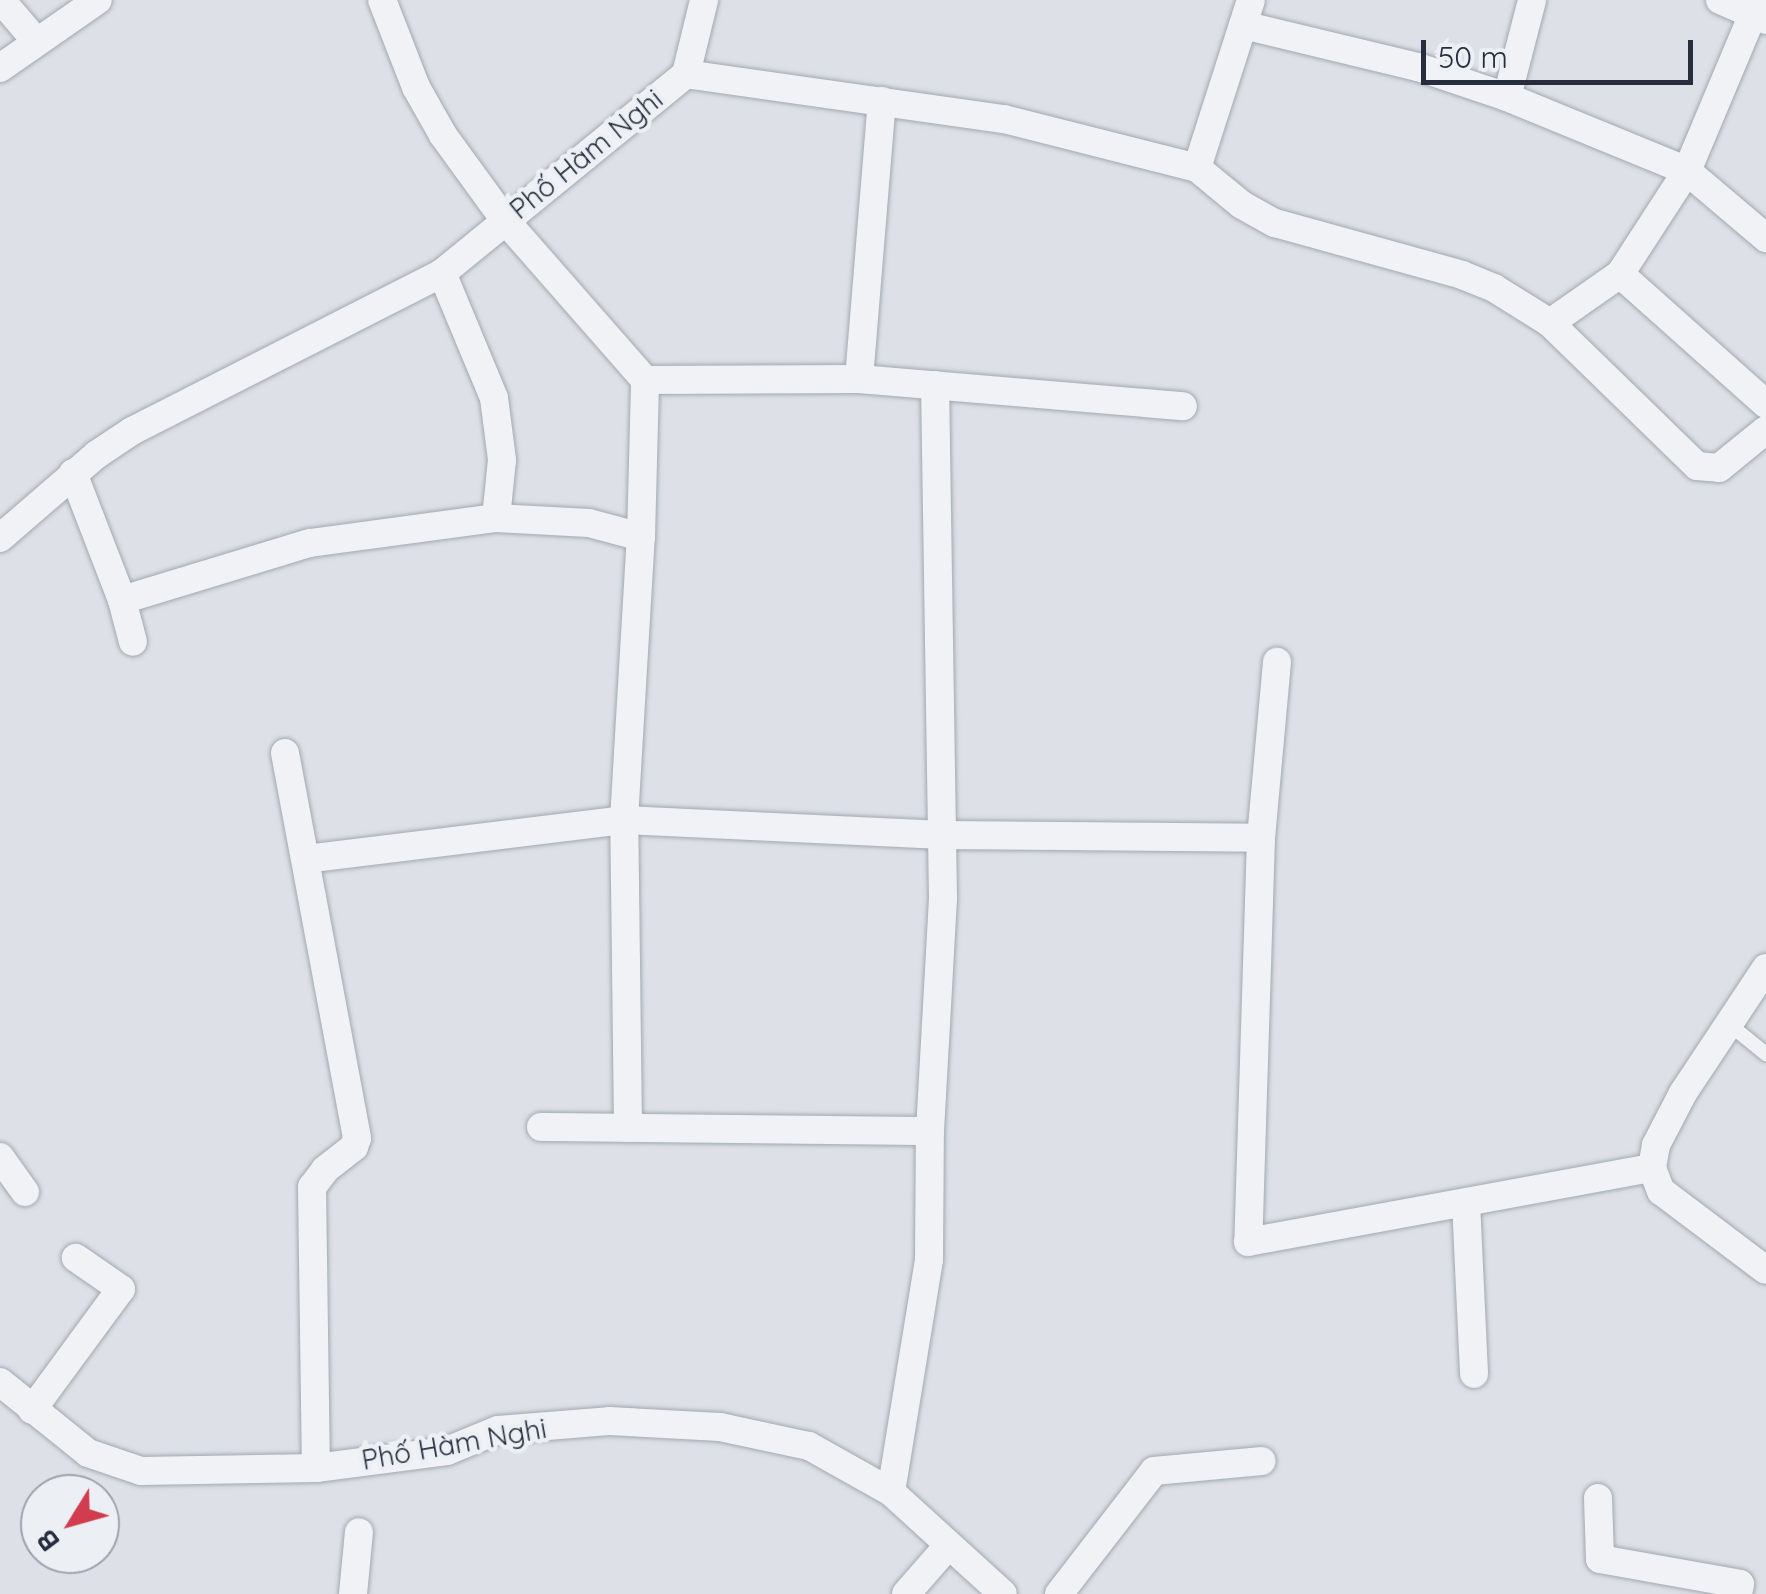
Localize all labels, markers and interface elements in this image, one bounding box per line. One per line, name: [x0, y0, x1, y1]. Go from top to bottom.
scale bar: [1426, 20, 1698, 82]
text: 50 m: [1438, 38, 1508, 76]
street label: Phố Hàm Nghi: [503, 82, 669, 226]
street label: Phố Hàm Nghi: [359, 1411, 549, 1477]
north arrow: [20, 1474, 120, 1574]
text: B: [28, 1523, 67, 1559]

